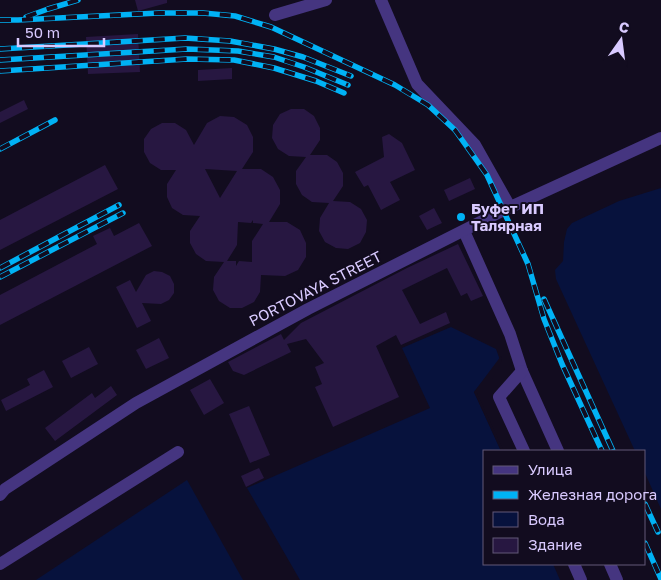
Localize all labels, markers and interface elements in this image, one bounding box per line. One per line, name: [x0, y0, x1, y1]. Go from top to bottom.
scale bar: [18, 15, 104, 47]
north arrow: [596, 15, 646, 65]
text: С: [617, 17, 631, 36]
text: 50 m: [25, 23, 60, 41]
place label: Буфет ИП Талярная: [471, 199, 544, 234]
marker: Буфет ИП Талярная: [455, 211, 467, 223]
street label: PORTOVAYA STREET: [246, 247, 384, 329]
legend: [483, 450, 646, 565]
text: Улица: [528, 460, 573, 478]
text: Железная дорога: [528, 485, 657, 503]
text: Вода: [528, 510, 565, 528]
text: Здание: [528, 535, 582, 553]

